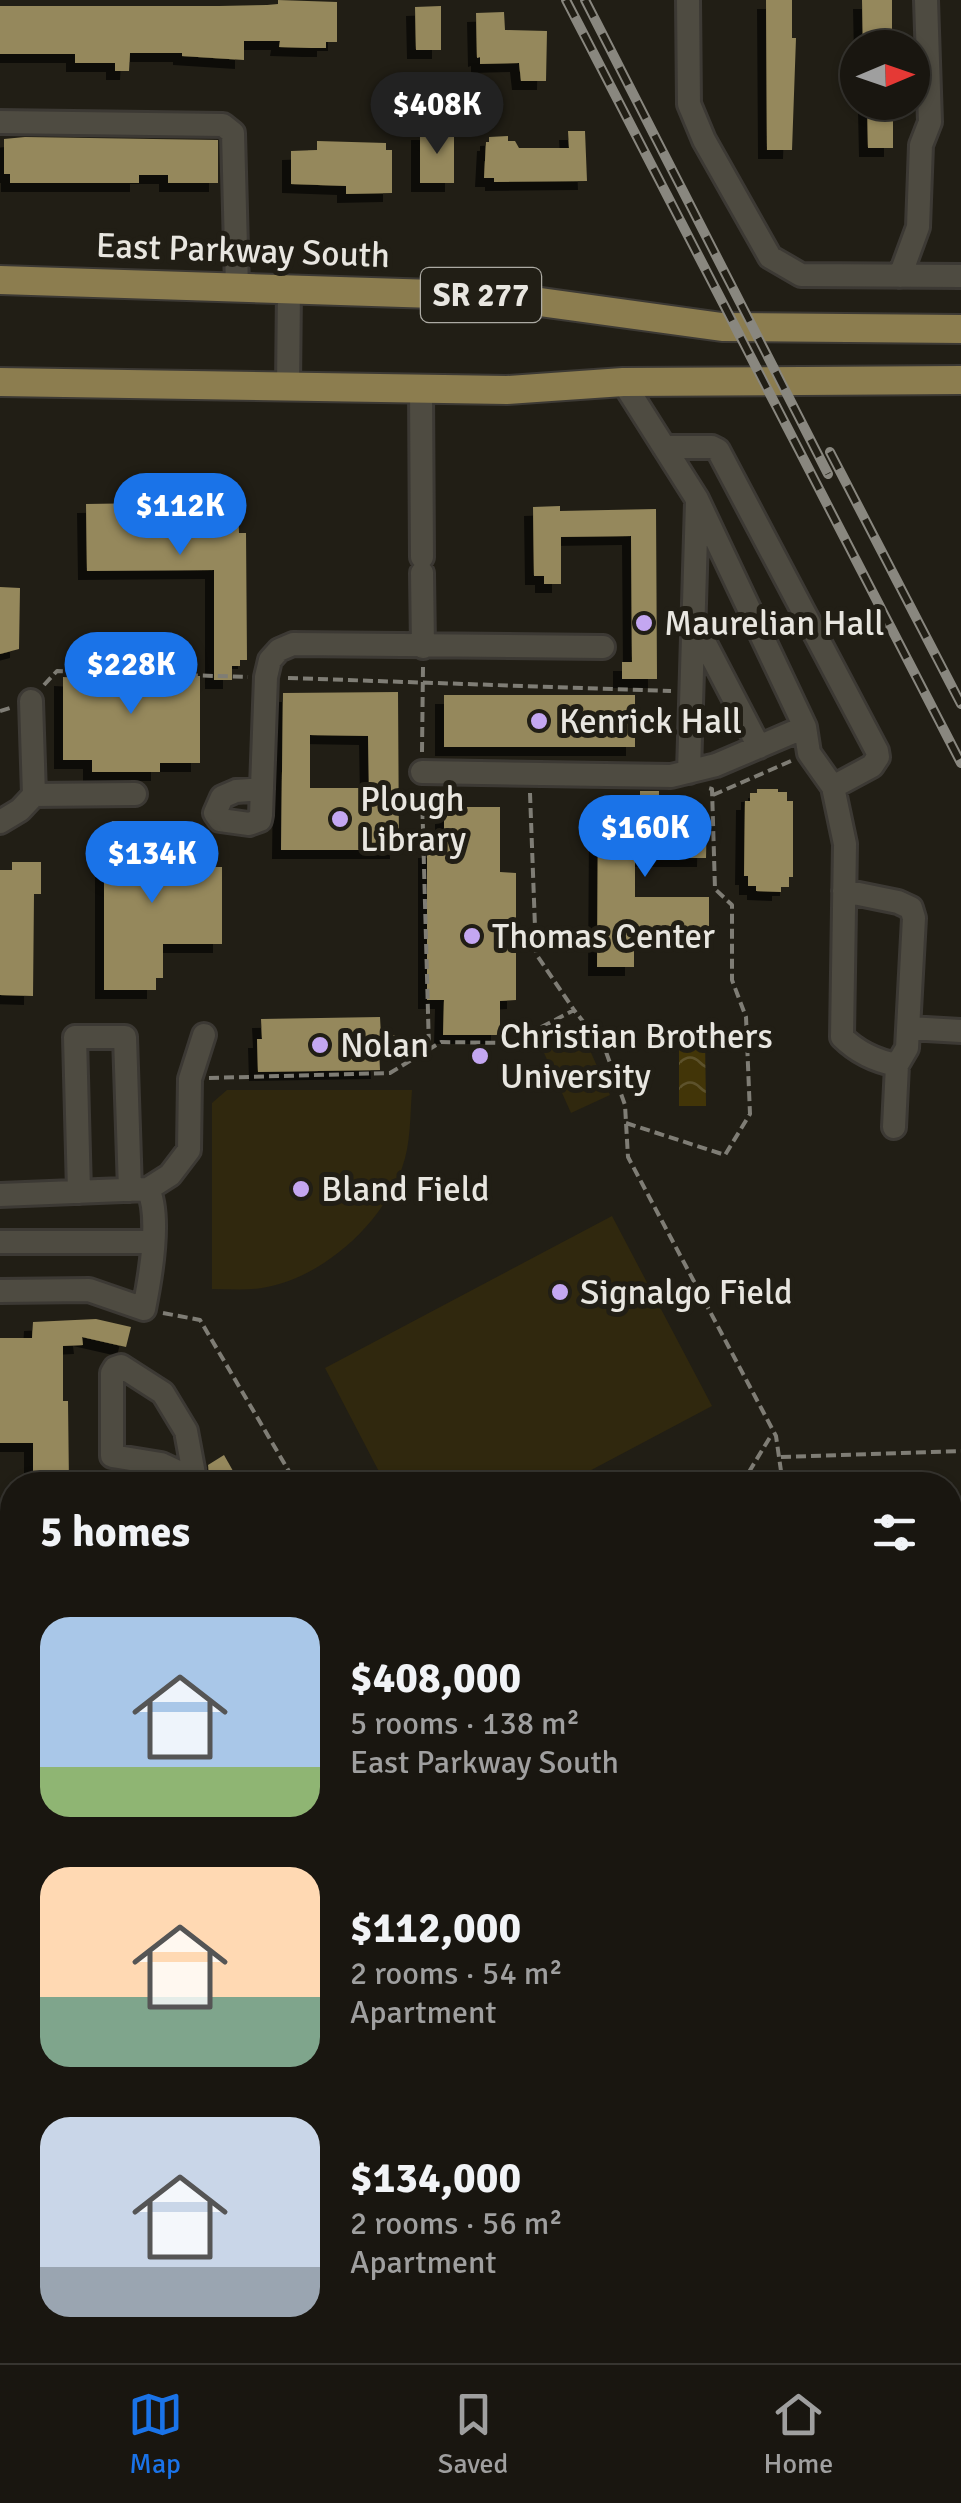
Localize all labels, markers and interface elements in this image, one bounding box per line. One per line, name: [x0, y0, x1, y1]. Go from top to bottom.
north arrow: [840, 30, 930, 120]
map controls: [840, 30, 930, 120]
pin: $408K: [367, 72, 507, 157]
text: $408K: [393, 85, 481, 124]
street label: East Parkway South: [95, 224, 391, 277]
road number: SR 277: [421, 268, 541, 322]
pin: $112K: [110, 473, 250, 558]
text: $112K: [136, 486, 224, 525]
place label: Maurelian Hall: [664, 602, 885, 645]
marker: Maurelian Hall: [633, 612, 655, 634]
pin: $228K: [61, 632, 201, 717]
text: $228K: [87, 645, 175, 684]
place label: Kenrick Hall: [559, 700, 742, 743]
marker: Kenrick Hall: [528, 710, 550, 732]
place label: Plough Library: [360, 778, 466, 861]
pin: $160K: [575, 795, 715, 880]
marker: Plough Library: [329, 808, 351, 830]
text: $160K: [601, 808, 689, 847]
pin: $134K: [82, 821, 222, 906]
text: $134K: [108, 834, 196, 873]
place label: Thomas Center: [492, 915, 715, 958]
marker: Thomas Center: [461, 925, 483, 947]
place label: Christian Brothers University: [500, 1015, 773, 1098]
place label: Nolan: [340, 1024, 429, 1067]
marker: Nolan: [309, 1034, 331, 1056]
marker: Christian Brothers University: [469, 1045, 491, 1067]
place label: Bland Field: [321, 1168, 489, 1211]
marker: Bland Field: [290, 1178, 312, 1200]
place label: Signalgo Field: [580, 1271, 793, 1314]
marker: Signalgo Field: [549, 1281, 571, 1303]
icon: filters: [867, 1505, 922, 1560]
text: 5 homes: [40, 1507, 190, 1558]
text: $408,000: [350, 1653, 521, 1704]
icon: home: [120, 1657, 240, 1777]
text: 5 rooms · 138 m²: [350, 1704, 580, 1743]
text: East Parkway South: [350, 1743, 619, 1782]
text: $112,000: [350, 1903, 521, 1954]
icon: home: [120, 1907, 240, 2027]
text: 2 rooms · 54 m²: [350, 1954, 563, 1993]
text: Apartment: [350, 1993, 497, 2032]
text: $134,000: [350, 2153, 521, 2204]
icon: home: [120, 2157, 240, 2277]
text: 2 rooms · 56 m²: [350, 2204, 563, 2243]
text: Apartment: [350, 2243, 497, 2282]
tab: Map: [128, 2387, 183, 2481]
tab: Saved: [438, 2387, 508, 2481]
tab: Home: [764, 2387, 833, 2481]

